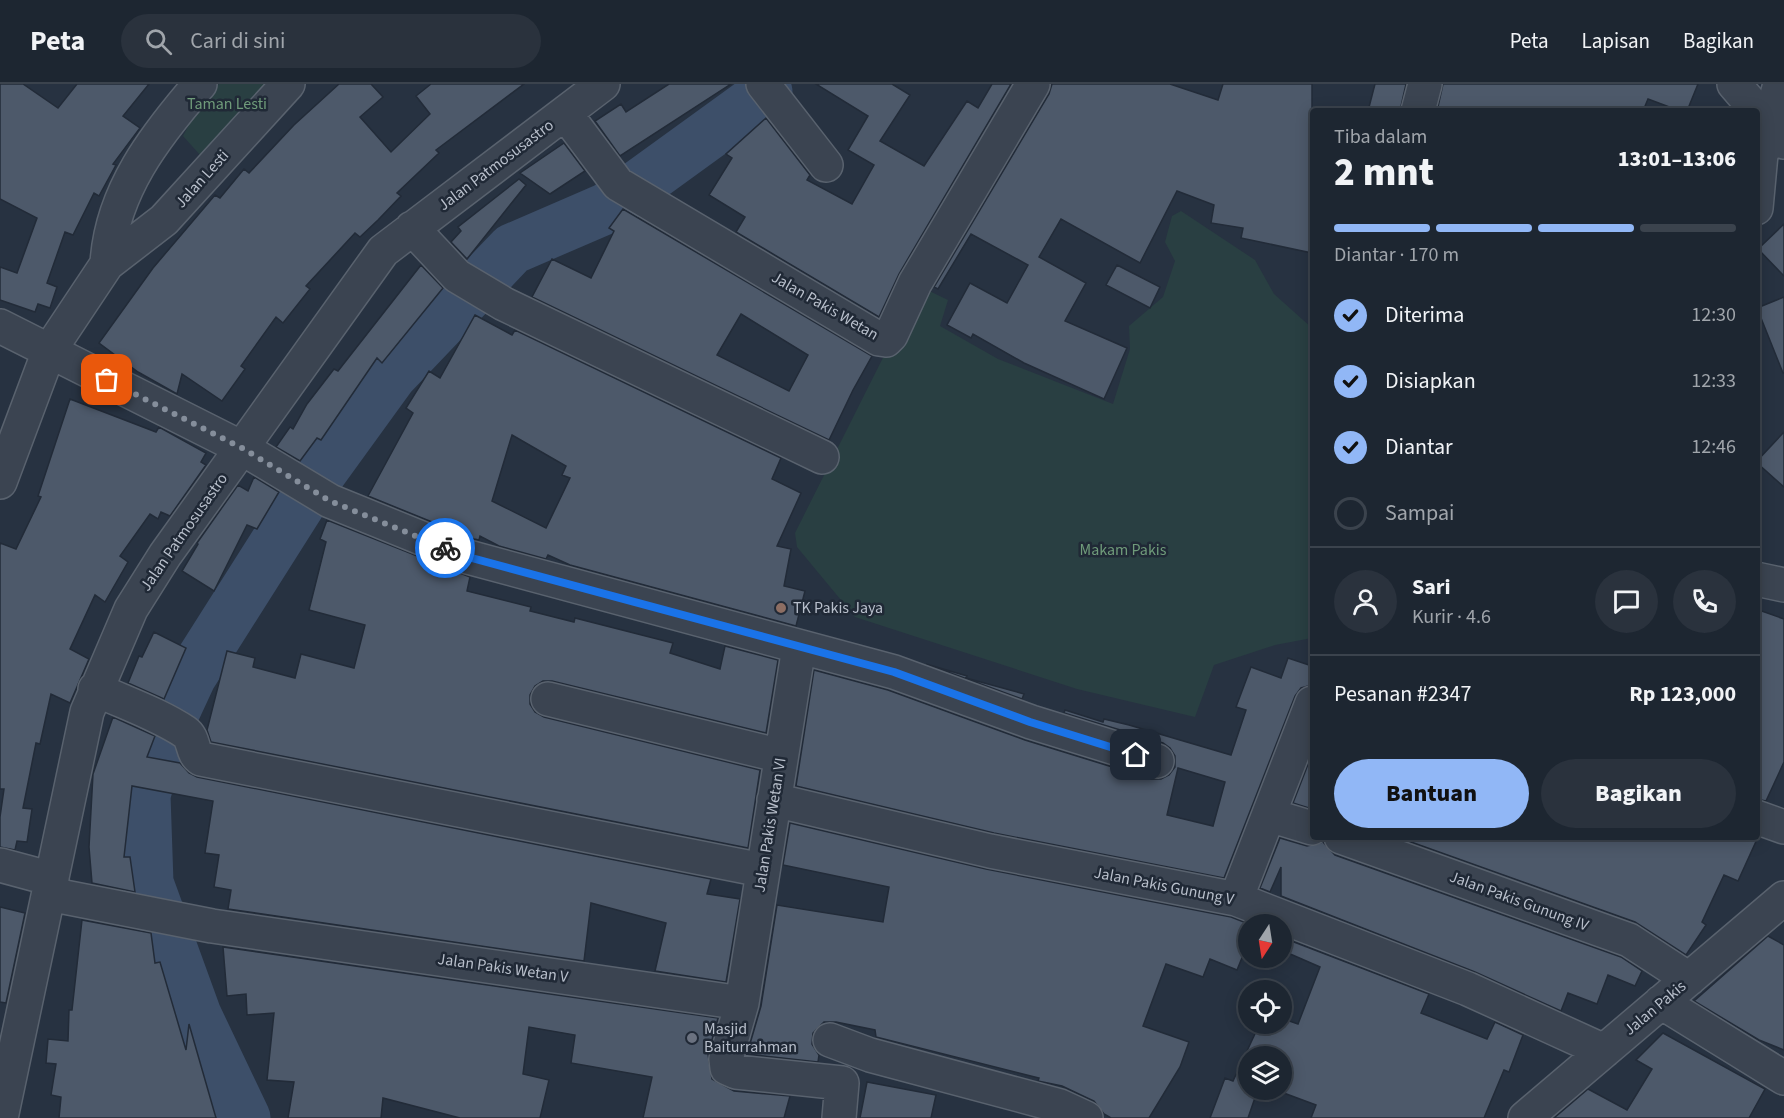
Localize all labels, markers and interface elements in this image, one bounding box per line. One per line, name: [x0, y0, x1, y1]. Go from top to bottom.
search box: [121, 14, 541, 68]
text: Peta: [30, 21, 85, 61]
icon: search: [142, 25, 175, 58]
text: Cari di sini: [190, 25, 285, 57]
text: Peta: [1510, 26, 1549, 56]
text: Lapisan: [1582, 26, 1650, 56]
text: Bagikan: [1683, 26, 1754, 56]
park label: Taman Lesti: [187, 93, 267, 115]
street label: Jalan Patmosusastro: [434, 114, 558, 216]
text: Tiba dalam: [1334, 123, 1427, 151]
text: 13:01–13:06: [1618, 143, 1736, 175]
street label: Jalan Lesti: [170, 145, 234, 213]
text: 2 mnt: [1334, 145, 1434, 201]
text: Diantar · 170 m: [1334, 241, 1459, 269]
street label: Jalan Pakis Wetan: [767, 266, 883, 346]
icon: check: [1334, 299, 1367, 332]
text: Diterima: [1385, 299, 1464, 331]
text: 12:30: [1691, 301, 1736, 329]
pin: [81, 354, 132, 405]
icon: bag: [90, 363, 123, 396]
icon: check: [1334, 365, 1367, 398]
text: Disiapkan: [1385, 365, 1476, 397]
text: 12:33: [1691, 367, 1736, 395]
icon: check: [1334, 431, 1367, 464]
text: Diantar: [1385, 431, 1453, 463]
text: 12:46: [1691, 433, 1736, 461]
street label: Jalan Patmosusastro: [135, 469, 233, 595]
text: Sampai: [1385, 497, 1454, 529]
courier: [415, 518, 475, 578]
icon: bike: [429, 532, 462, 565]
park label: Makam Pakis: [1080, 539, 1167, 561]
button: person: [1334, 570, 1397, 633]
button: chat: [1595, 570, 1658, 633]
button: phone: [1673, 570, 1736, 633]
text: Sari: [1412, 571, 1451, 603]
place label: TK Pakis Jaya: [793, 597, 883, 619]
marker: TK Pakis Jaya: [774, 601, 788, 615]
text: Kurir · 4.6: [1412, 603, 1491, 631]
text: Pesanan #2347: [1334, 678, 1471, 710]
text: Rp 123,000: [1629, 678, 1736, 710]
pin: [1110, 729, 1161, 780]
icon: home: [1119, 738, 1152, 771]
street label: Jalan Pakis Wetan VI: [749, 756, 791, 894]
button: Bantuan: [1334, 759, 1529, 828]
button: Bagikan: [1541, 759, 1736, 828]
street label: Jalan Pakis Gunung V: [1092, 862, 1237, 911]
street label: Jalan Pakis Gunung IV: [1446, 866, 1592, 937]
north arrow: [1238, 914, 1292, 968]
map controls: [1238, 914, 1292, 1100]
street label: Jalan Pakis Wetan V: [436, 948, 570, 988]
street label: Jalan Pakis: [1619, 975, 1691, 1040]
button: locate: [1238, 980, 1292, 1034]
place label: Masjid Baiturrahman: [704, 1018, 797, 1058]
marker: Masjid Baiturrahman: [685, 1031, 699, 1045]
button: layers: [1238, 1046, 1292, 1100]

